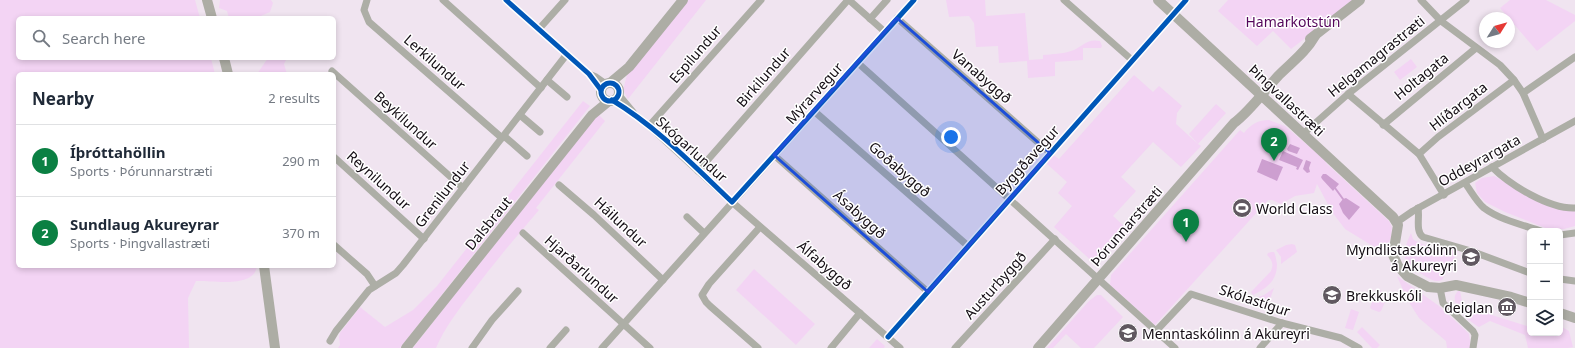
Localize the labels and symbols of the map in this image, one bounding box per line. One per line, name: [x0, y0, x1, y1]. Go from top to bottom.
street label: Helgamagrastræti: [1324, 11, 1428, 101]
park label: Hamarkotstún: [1245, 12, 1341, 31]
north arrow: [1479, 12, 1515, 48]
street label: Espilundur: [665, 21, 725, 87]
street label: Lerkilundur: [400, 30, 470, 94]
street label: Birkilundur: [732, 43, 794, 111]
street label: Vanabyggð: [948, 45, 1016, 107]
street label: Holtagata: [1390, 48, 1452, 104]
street label: Mýrarvegur: [781, 58, 847, 128]
street label: Þingvallastræti: [1245, 60, 1329, 140]
street label: Hlíðargata: [1425, 77, 1491, 135]
street label: Beykilundur: [370, 87, 442, 154]
street label: Skógarlundur: [652, 112, 732, 186]
street label: Byggðavegur: [991, 121, 1064, 199]
your location: [941, 127, 961, 147]
pin: 2: [1261, 128, 1287, 161]
street label: Oddeyrargata: [1434, 130, 1524, 190]
street label: Goðabyggð: [865, 137, 935, 201]
street label: Reynilundur: [343, 146, 415, 214]
street label: Grenilundur: [410, 157, 474, 231]
street label: Þórunnarstræti: [1086, 182, 1166, 270]
street label: Ásabyggð: [830, 185, 890, 243]
street label: Dalsbraut: [460, 192, 516, 254]
street label: Háilundur: [590, 193, 652, 252]
sports icon: World Class: [1231, 197, 1253, 219]
place label: World Class: [1256, 199, 1333, 218]
pin: 1: [1173, 209, 1199, 242]
street label: Hjarðarlundur: [541, 231, 623, 308]
street label: Álfabyggð: [794, 236, 856, 294]
place label: Myndlistaskólinn á Akureyri: [1346, 240, 1457, 275]
school or university icon: Myndlistaskólinn á Akureyri: [1460, 246, 1482, 268]
street label: Austurbyggð: [960, 247, 1030, 323]
street label: Skólastígur: [1217, 280, 1293, 320]
school or university icon: Brekkuskóli: [1321, 284, 1343, 306]
place label: Brekkuskóli: [1346, 286, 1422, 305]
museum icon: deiglan: [1496, 296, 1518, 318]
place label: deiglan: [1444, 298, 1493, 317]
school or university icon: Menntaskólinn á Akureyri: [1117, 322, 1139, 344]
place label: Menntaskólinn á Akureyri: [1142, 324, 1310, 343]

